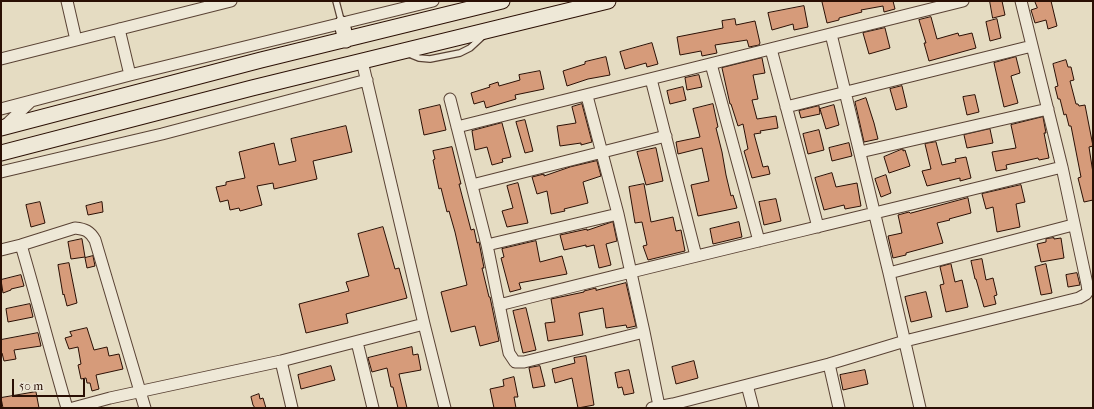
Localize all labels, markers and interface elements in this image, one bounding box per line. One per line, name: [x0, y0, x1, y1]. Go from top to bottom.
scale bar: [14, 371, 87, 397]
text: 50 m: [19, 379, 43, 393]

